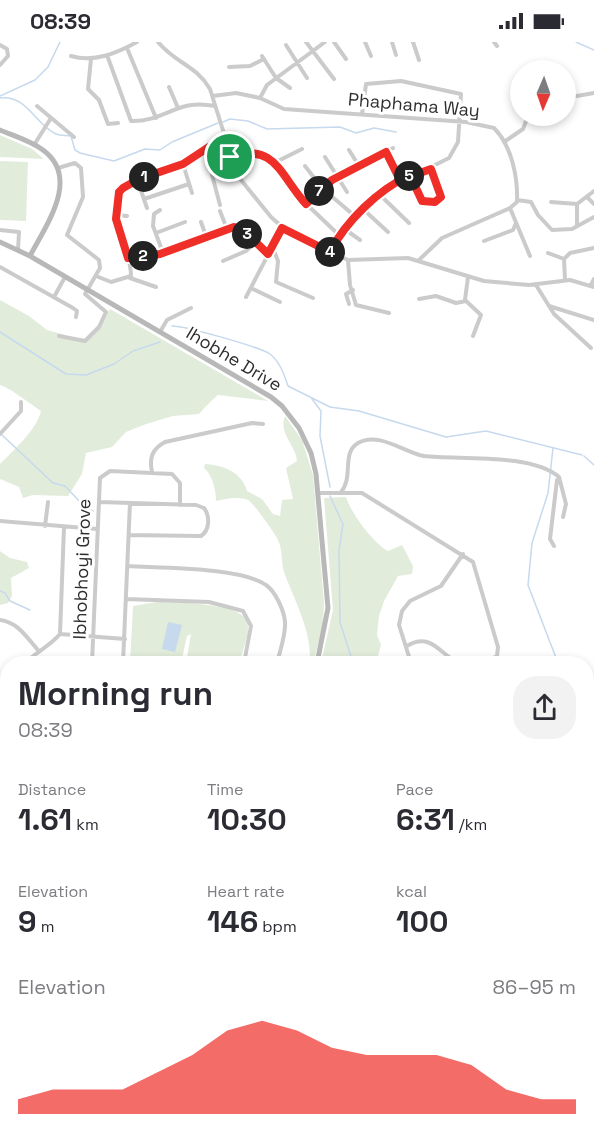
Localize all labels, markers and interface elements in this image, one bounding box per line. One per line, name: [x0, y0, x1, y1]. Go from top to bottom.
text: 08:39: [30, 7, 91, 35]
north arrow: [510, 60, 576, 126]
map controls: [510, 60, 576, 126]
street label: Phaphama Way: [347, 87, 481, 122]
pin: [204, 131, 255, 182]
icon: arrive: [213, 140, 246, 173]
pin: 5: [394, 161, 424, 191]
pin: 1: [129, 162, 159, 192]
text: 5: [404, 165, 414, 186]
text: 1: [140, 166, 148, 187]
pin: 7: [304, 176, 334, 206]
text: 7: [315, 180, 323, 201]
pin: 3: [232, 219, 262, 249]
text: 3: [242, 223, 252, 244]
pin: 4: [315, 237, 345, 267]
pin: 2: [128, 241, 158, 271]
text: 4: [325, 241, 335, 262]
text: 2: [138, 245, 148, 266]
street label: Ihobhe Drive: [182, 321, 286, 396]
street label: Ibhobhoyi Grove: [68, 498, 95, 640]
text: Morning run: [18, 673, 213, 715]
button: share: [513, 676, 576, 739]
text: 08:39: [18, 717, 73, 743]
text: Distance: [18, 779, 86, 800]
text: Time: [207, 779, 243, 800]
text: Pace: [396, 779, 433, 800]
text: 1.61: [18, 800, 72, 839]
text: 10:30: [207, 800, 287, 839]
text: 6:31: [396, 800, 455, 839]
text: km: [72, 814, 99, 835]
text: /km: [455, 814, 487, 835]
text: Elevation: [18, 881, 88, 902]
text: Heart rate: [207, 881, 285, 902]
text: kcal: [396, 881, 427, 902]
text: 9: [18, 902, 37, 941]
text: 146: [207, 902, 258, 941]
text: 100: [396, 902, 448, 941]
text: m: [37, 916, 54, 937]
text: bpm: [258, 916, 297, 937]
text: Elevation: [18, 974, 106, 1000]
text: 86–95 m: [493, 974, 576, 1000]

